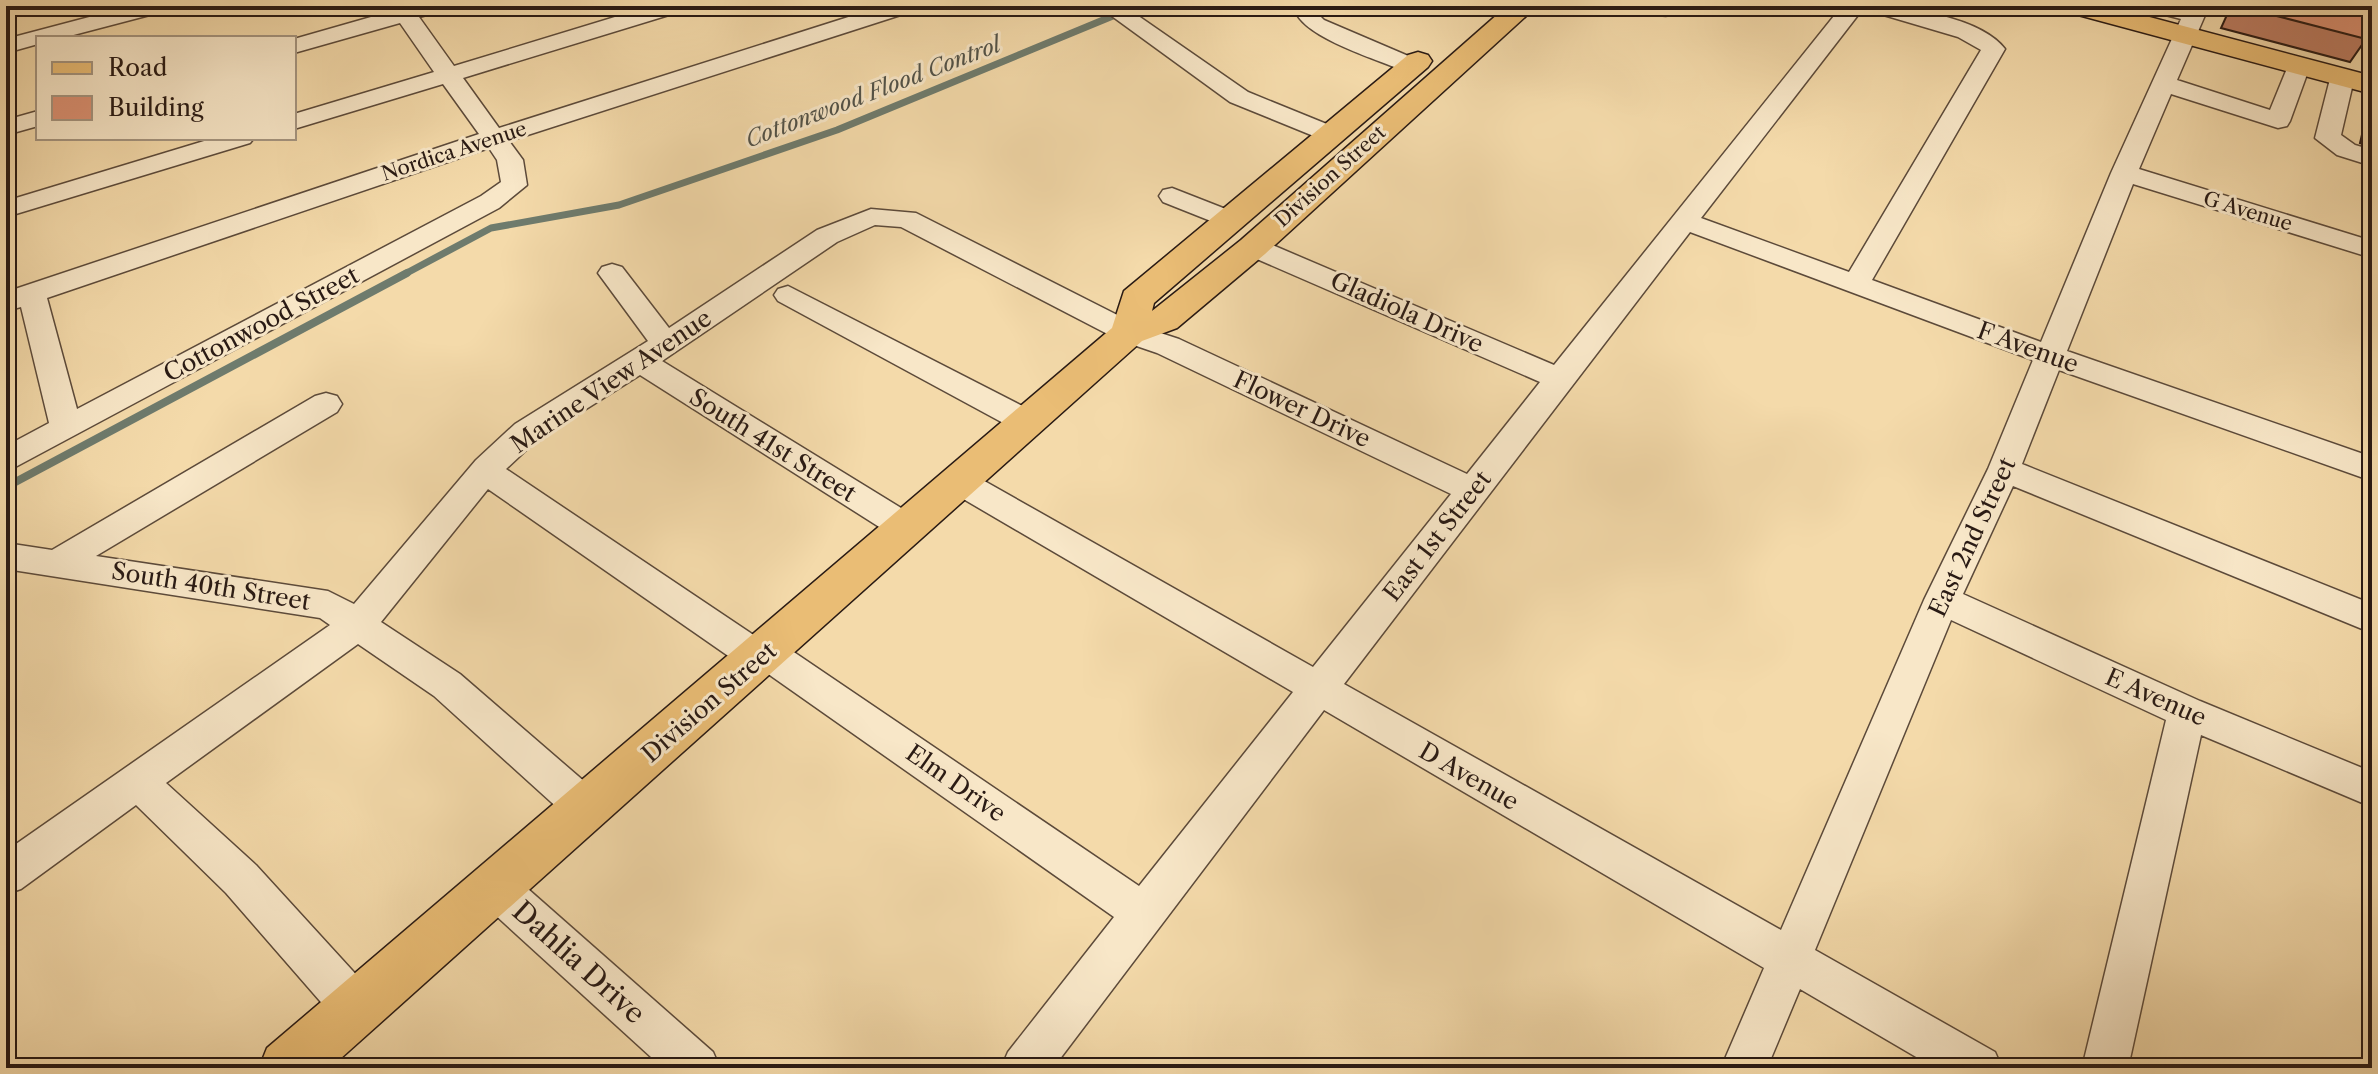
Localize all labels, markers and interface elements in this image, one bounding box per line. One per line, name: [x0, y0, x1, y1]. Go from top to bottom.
water label: Cottonwood Flood Control: [741, 30, 1007, 153]
legend: [36, 36, 296, 140]
text: Road: [108, 53, 168, 82]
text: Building: [108, 93, 204, 122]
street label: Nordica Avenue: [378, 116, 530, 186]
street label: Division Street: [1270, 120, 1390, 232]
street label: G Avenue: [2201, 186, 2295, 236]
street label: Cottonwood Street: [158, 260, 364, 388]
street label: Gladiola Drive: [1326, 265, 1488, 359]
street label: Marine View Avenue: [505, 303, 717, 459]
street label: F Avenue: [1973, 315, 2083, 379]
street label: Flower Drive: [1229, 365, 1375, 453]
street label: South 41st Street: [684, 382, 862, 508]
street label: East 2nd Street: [1922, 452, 2022, 621]
street label: East 1st Street: [1377, 465, 1497, 607]
street label: South 40th Street: [110, 556, 313, 616]
street label: Division Street: [636, 635, 783, 768]
street label: E Avenue: [2101, 662, 2211, 732]
street label: D Avenue: [1414, 736, 1524, 816]
street label: Elm Drive: [901, 738, 1011, 828]
street label: Dahlia Drive: [506, 894, 652, 1030]

